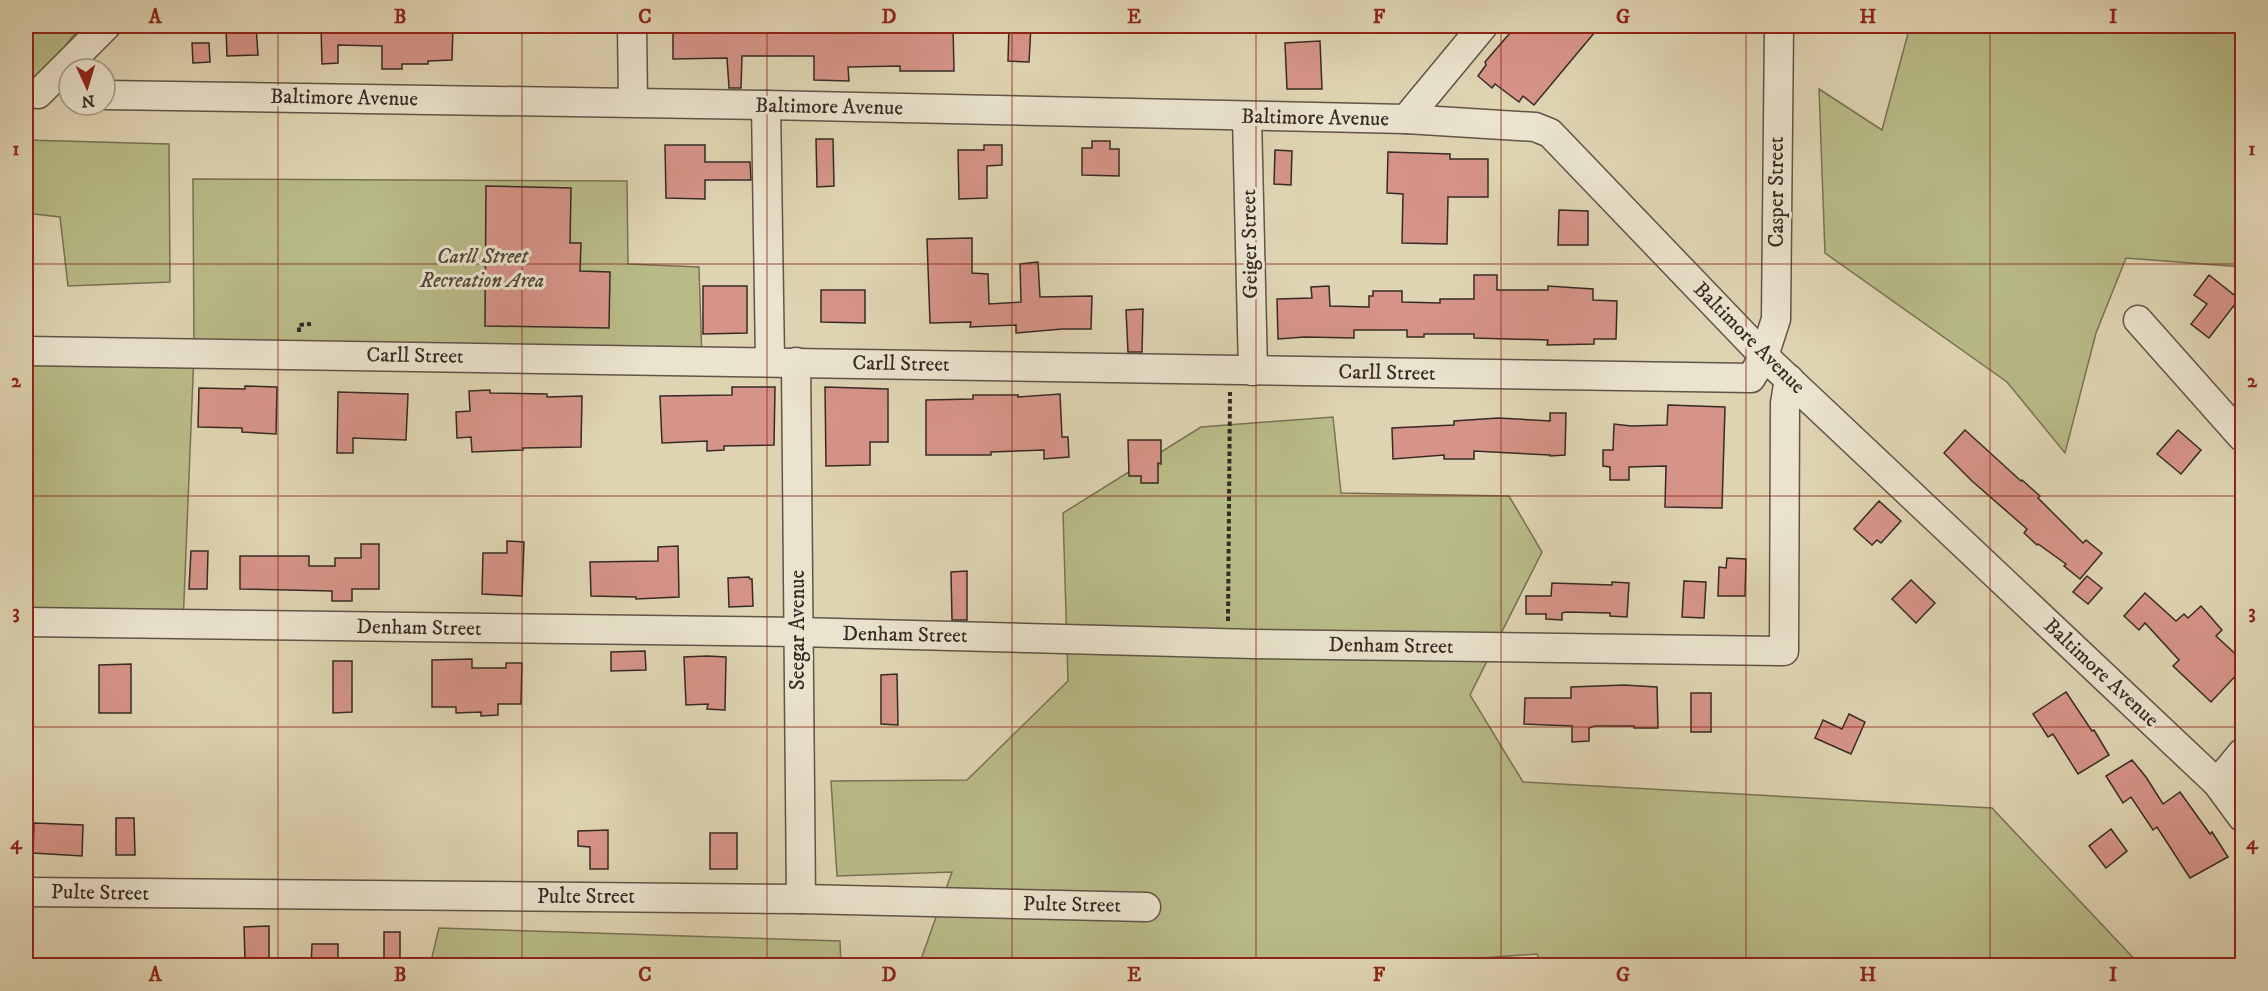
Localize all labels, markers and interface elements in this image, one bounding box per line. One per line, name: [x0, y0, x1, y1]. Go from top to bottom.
text: A: [148, 5, 163, 30]
text: B: [394, 5, 406, 30]
text: C: [638, 5, 652, 30]
text: D: [882, 5, 897, 30]
text: E: [1127, 5, 1141, 30]
text: F: [1373, 5, 1386, 30]
text: G: [1616, 5, 1630, 30]
text: H: [1860, 5, 1877, 30]
text: I: [2109, 5, 2117, 30]
north arrow: [57, 57, 117, 117]
street label: Baltimore Avenue: [270, 84, 419, 112]
text: N: [81, 91, 95, 111]
street label: Baltimore Avenue: [755, 93, 904, 121]
street label: Baltimore Avenue: [1241, 104, 1390, 132]
street label: Casper Street: [1764, 136, 1790, 248]
text: 1: [12, 137, 20, 162]
text: 1: [2248, 137, 2256, 162]
street label: Geiger Street: [1236, 189, 1264, 299]
park label: Carll Street Recreation Area: [419, 244, 544, 294]
street label: Baltimore Avenue: [1687, 276, 1811, 400]
street label: Carll Street: [366, 342, 464, 370]
street label: Carll Street: [852, 350, 950, 378]
street label: Carll Street: [1338, 359, 1436, 387]
text: 2: [11, 369, 22, 394]
text: 2: [2247, 369, 2258, 394]
street label: Seegar Avenue: [785, 569, 811, 690]
text: 3: [12, 600, 20, 625]
text: 3: [2248, 600, 2256, 625]
street label: Baltimore Avenue: [2038, 613, 2164, 733]
street label: Denham Street: [356, 614, 482, 642]
street label: Denham Street: [842, 621, 968, 649]
street label: Denham Street: [1328, 632, 1454, 660]
text: 4: [10, 831, 23, 856]
text: 4: [2246, 831, 2259, 856]
street label: Pulte Street: [51, 879, 150, 907]
street label: Pulte Street: [537, 884, 635, 910]
street label: Pulte Street: [1023, 891, 1122, 919]
text: A: [148, 963, 163, 988]
text: B: [394, 963, 406, 988]
text: C: [638, 963, 652, 988]
text: D: [882, 963, 897, 988]
text: E: [1127, 963, 1141, 988]
text: F: [1373, 963, 1386, 988]
text: G: [1616, 963, 1630, 988]
text: H: [1860, 963, 1877, 988]
text: I: [2109, 963, 2117, 988]

